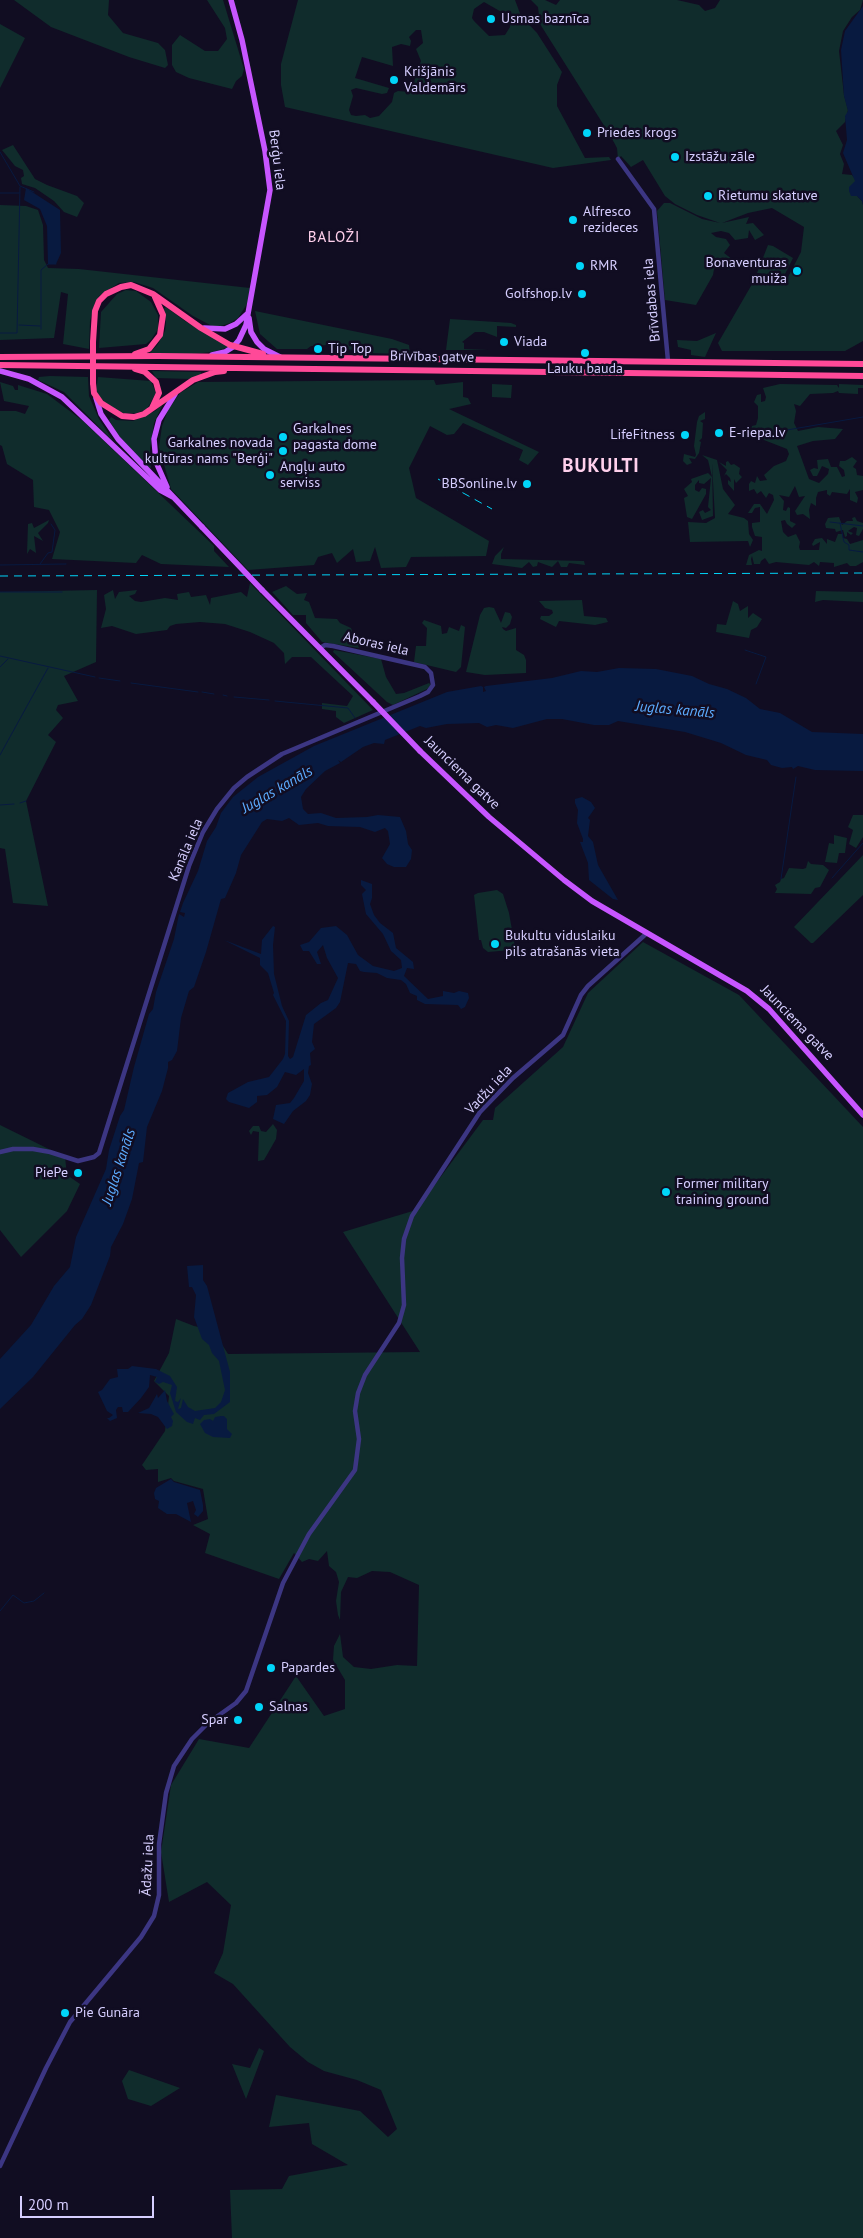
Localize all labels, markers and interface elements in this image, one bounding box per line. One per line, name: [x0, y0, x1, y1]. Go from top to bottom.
place label: Usmas baznīca: [501, 11, 589, 27]
marker: Usmas baznīca: [485, 13, 497, 25]
place label: Krišjānis Valdemārs: [404, 64, 466, 96]
marker: Krišjānis Valdemārs: [388, 74, 400, 86]
place label: Priedes krogs: [597, 125, 677, 141]
marker: Priedes krogs: [581, 127, 593, 139]
street label: Berģu iela: [265, 129, 289, 191]
place label: Izstāžu zāle: [685, 149, 755, 165]
marker: Izstāžu zāle: [669, 151, 681, 163]
place label: Rietumu skatuve: [718, 188, 818, 204]
marker: Rietumu skatuve: [702, 190, 714, 202]
place label: Alfresco rezideces: [583, 204, 638, 236]
marker: Alfresco rezideces: [567, 214, 579, 226]
district label: BALOŽI: [307, 229, 361, 247]
place label: Bonaventuras muiža: [705, 255, 787, 288]
street label: Brīvdabas iela: [640, 257, 664, 343]
place label: RMR: [590, 258, 618, 274]
marker: RMR: [574, 260, 586, 272]
marker: Bonaventuras muiža: [791, 265, 803, 277]
place label: Golfshop.lv: [505, 286, 572, 302]
marker: Golfshop.lv: [576, 288, 588, 300]
place label: Viada: [514, 334, 547, 350]
marker: Viada: [498, 336, 510, 348]
place label: Tip Top: [328, 341, 372, 357]
marker: Tip Top: [312, 343, 324, 355]
marker: Lauku bauda: [579, 347, 591, 359]
street label: Brīvības gatve: [390, 348, 474, 366]
place label: Lauku bauda: [547, 361, 623, 377]
place label: Garkalnes pagasta dome: [293, 421, 377, 454]
place label: E-riepa.lv: [729, 425, 786, 441]
place label: LifeFitness: [610, 427, 675, 443]
marker: E-riepa.lv: [713, 427, 725, 439]
marker: LifeFitness: [679, 429, 691, 441]
marker: Garkalnes pagasta dome: [277, 431, 289, 443]
place label: Garkalnes novada kultūras nams "Berģi": [145, 435, 273, 468]
marker: Garkalnes novada kultūras nams "Berģi": [277, 445, 289, 457]
district label: BUKULTI: [561, 456, 641, 478]
place label: Angļu auto serviss: [280, 459, 345, 492]
marker: Angļu auto serviss: [264, 469, 276, 481]
place label: BBSonline.lv: [442, 476, 517, 492]
marker: BBSonline.lv: [521, 478, 533, 490]
street label: Aboras iela: [342, 628, 410, 660]
water label: Juglas kanāls: [635, 698, 715, 722]
street label: Jaunciema gatve: [421, 733, 503, 813]
water label: Juglas kanāls: [238, 762, 316, 818]
street label: Kanāla iela: [165, 816, 207, 884]
place label: Bukultu viduslaiku pils atrašanās vieta: [505, 928, 620, 960]
marker: Bukultu viduslaiku pils atrašanās vieta: [489, 938, 501, 950]
street label: Jaunciema gatve: [757, 982, 837, 1064]
street label: Vadžu iela: [462, 1062, 516, 1118]
water label: Juglas kanāls: [98, 1126, 140, 1208]
place label: PiePe: [35, 1165, 68, 1181]
marker: PiePe: [72, 1167, 84, 1179]
place label: Former military training ground: [676, 1176, 769, 1208]
marker: Former military training ground: [660, 1186, 672, 1198]
place label: Papardes: [281, 1660, 335, 1676]
marker: Papardes: [265, 1662, 277, 1674]
place label: Salnas: [269, 1699, 308, 1715]
marker: Salnas: [253, 1701, 265, 1713]
place label: Spar: [201, 1712, 228, 1728]
marker: Spar: [232, 1714, 244, 1726]
street label: Ādažu iela: [138, 1834, 158, 1896]
place label: Pie Gunāra: [75, 2005, 140, 2021]
marker: Pie Gunāra: [59, 2007, 71, 2019]
scale bar: [22, 2186, 156, 2218]
text: 200 m: [28, 2195, 69, 2214]

